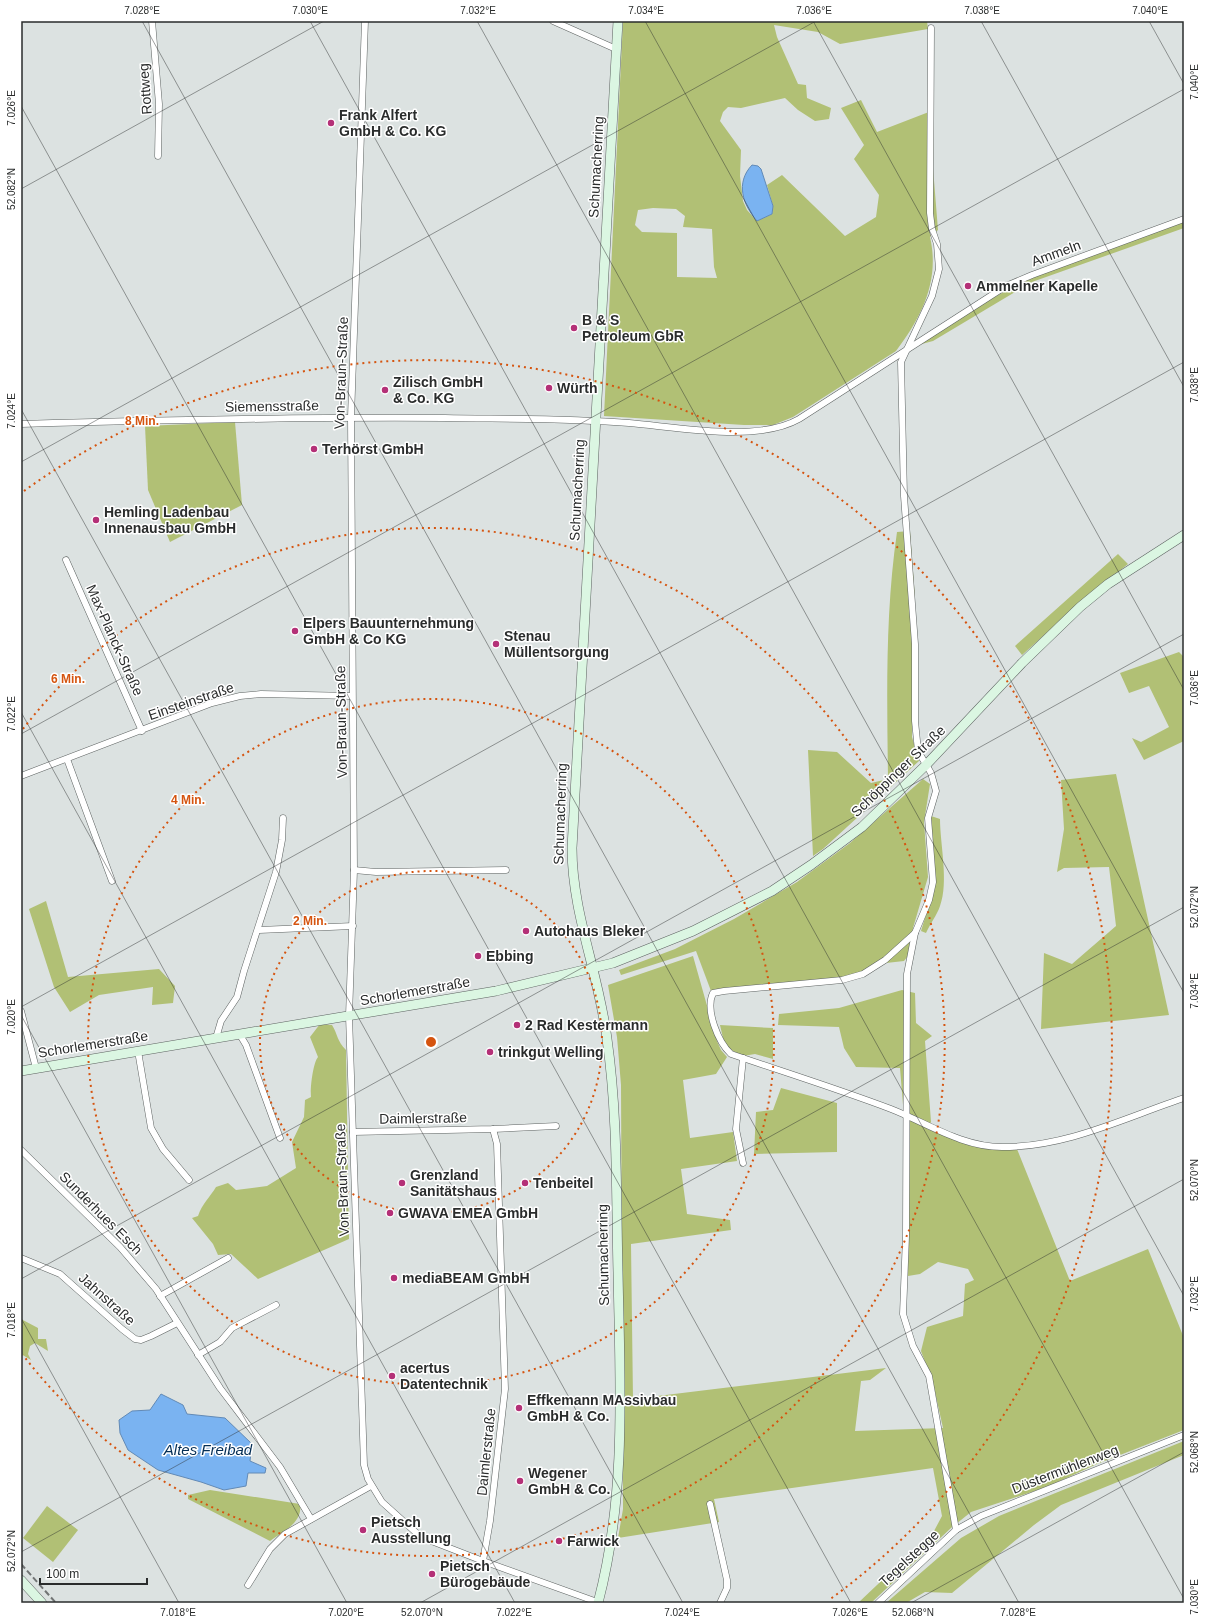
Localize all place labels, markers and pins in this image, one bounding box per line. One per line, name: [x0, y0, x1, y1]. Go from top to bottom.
place label: Frank Alfert GmbH & Co. KG: [339, 107, 446, 139]
marker: Frank Alfert GmbH & Co. KG: [326, 118, 336, 128]
place label: Ammelner Kapelle: [976, 278, 1098, 294]
marker: Ammelner Kapelle: [963, 281, 973, 291]
place label: B & S Petroleum GbR: [582, 312, 684, 344]
marker: B & S Petroleum GbR: [569, 323, 579, 333]
place label: Zilisch GmbH & Co. KG: [393, 374, 483, 406]
place label: Würth: [557, 380, 597, 396]
marker: Würth: [544, 383, 554, 393]
marker: Zilisch GmbH & Co. KG: [380, 385, 390, 395]
place label: Terhörst GmbH: [322, 441, 424, 457]
marker: Terhörst GmbH: [309, 444, 319, 454]
place label: Hemling Ladenbau Innenausbau GmbH: [104, 504, 236, 536]
marker: Hemling Ladenbau Innenausbau GmbH: [91, 515, 101, 525]
place label: Elpers Bauunternehmung GmbH & Co KG: [303, 615, 474, 647]
marker: Elpers Bauunternehmung GmbH & Co KG: [290, 626, 300, 636]
place label: Stenau Müllentsorgung: [504, 628, 609, 660]
marker: Stenau Müllentsorgung: [491, 639, 501, 649]
place label: Autohaus Bleker: [534, 923, 646, 939]
marker: Autohaus Bleker: [521, 926, 531, 936]
place label: Ebbing: [486, 948, 533, 964]
marker: Ebbing: [473, 951, 483, 961]
place label: 2 Rad Kestermann: [525, 1017, 648, 1033]
marker: 2 Rad Kestermann: [512, 1020, 522, 1030]
centre of rings: [424, 1035, 438, 1049]
place label: trinkgut Welling: [498, 1044, 604, 1060]
marker: trinkgut Welling: [485, 1047, 495, 1057]
place label: Grenzland Sanitätshaus: [410, 1167, 497, 1199]
place label: Tenbeitel: [533, 1175, 593, 1191]
marker: Grenzland Sanitätshaus: [397, 1178, 407, 1188]
marker: Tenbeitel: [520, 1178, 530, 1188]
place label: GWAVA EMEA GmbH: [398, 1205, 538, 1221]
marker: GWAVA EMEA GmbH: [385, 1208, 395, 1218]
place label: mediaBEAM GmbH: [402, 1270, 530, 1286]
marker: mediaBEAM GmbH: [389, 1273, 399, 1283]
place label: acertus Datentechnik: [400, 1360, 488, 1392]
marker: acertus Datentechnik: [387, 1371, 397, 1381]
place label: Effkemann MAssivbau GmbH & Co.: [527, 1392, 676, 1424]
marker: Effkemann MAssivbau GmbH & Co.: [514, 1403, 524, 1413]
place label: Wegener GmbH & Co.: [528, 1465, 610, 1497]
marker: Wegener GmbH & Co.: [515, 1476, 525, 1486]
place label: Pietsch Ausstellung: [371, 1514, 451, 1546]
marker: Pietsch Ausstellung: [358, 1525, 368, 1535]
place label: Farwick: [567, 1533, 619, 1549]
marker: Farwick: [554, 1536, 564, 1546]
place label: Pietsch Bürogebäude: [440, 1558, 530, 1590]
marker: Pietsch Bürogebäude: [427, 1569, 437, 1579]

